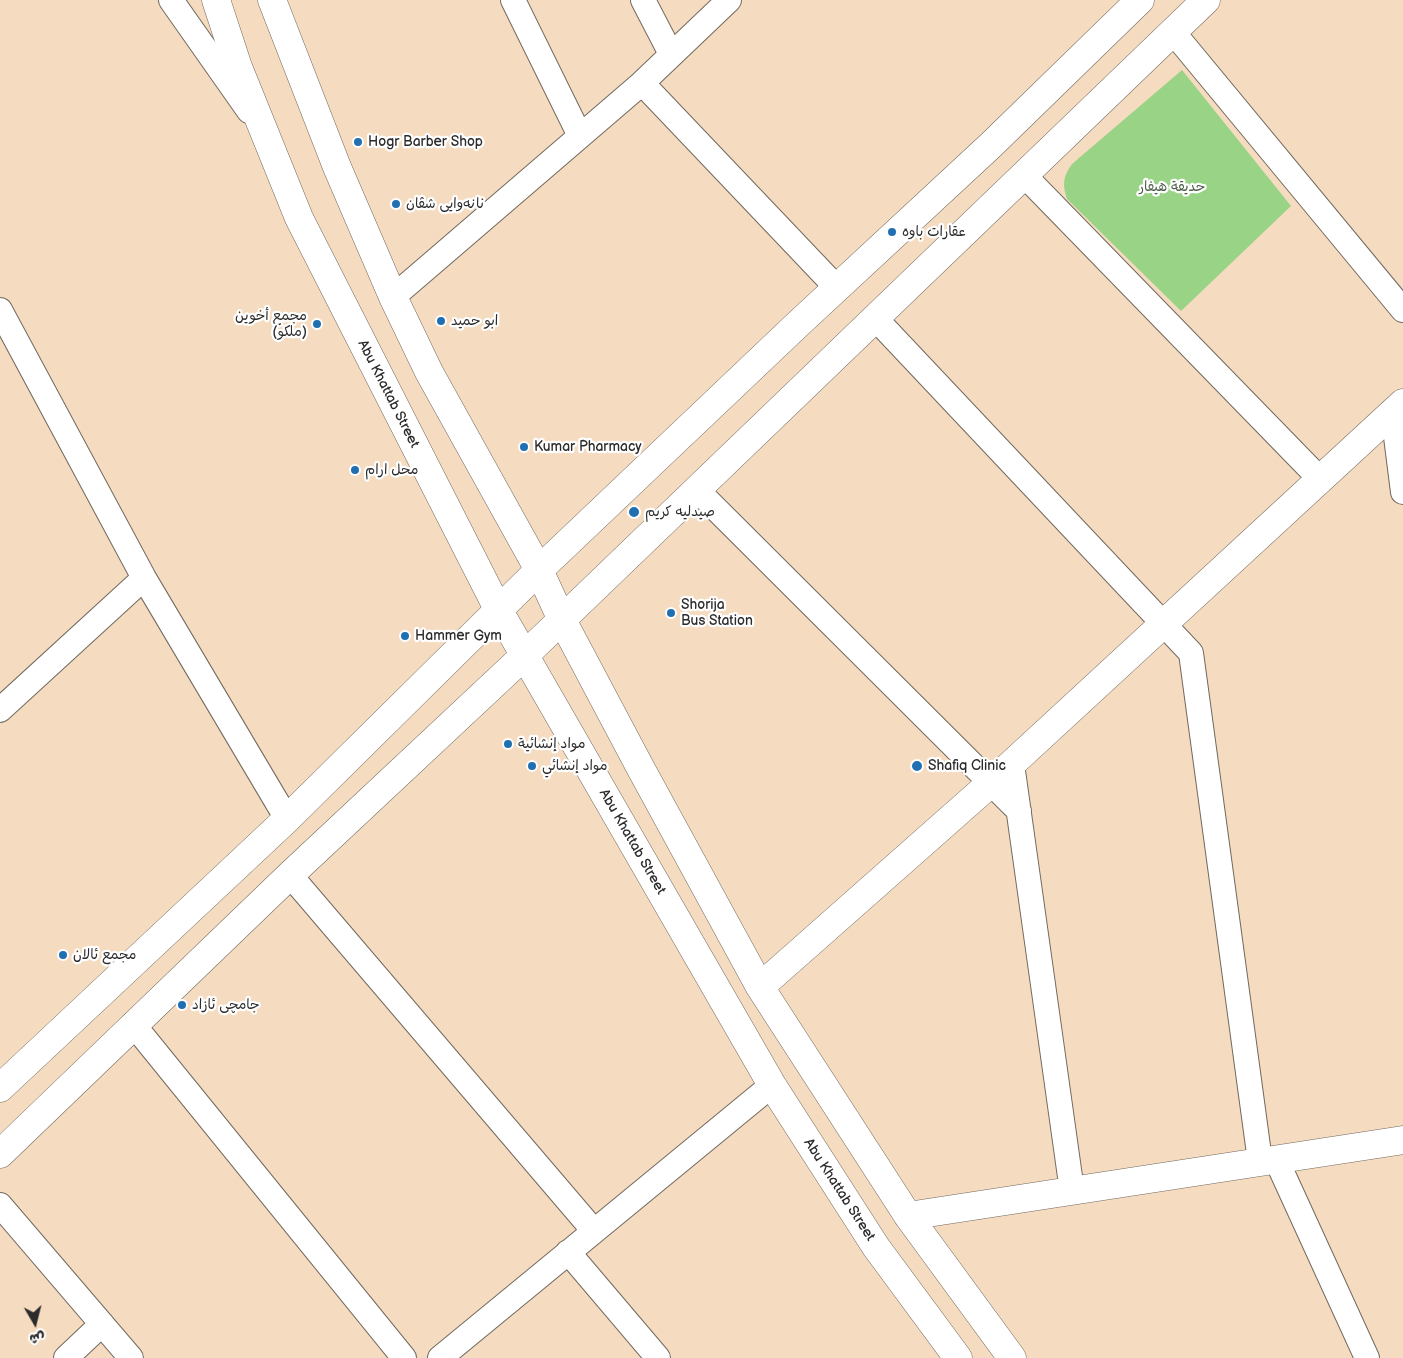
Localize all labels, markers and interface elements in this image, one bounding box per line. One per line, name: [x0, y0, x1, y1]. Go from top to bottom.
place label: Hogr Barber Shop: [368, 134, 483, 150]
marker: Hogr Barber Shop: [352, 136, 364, 148]
park label: حديقة هيفار: [1139, 179, 1205, 195]
place label: نانەوایی شڤان: [406, 196, 484, 212]
marker: نانەوایی شڤان: [390, 198, 402, 210]
place label: عقارات باوه: [902, 224, 966, 240]
marker: عقارات باوه: [886, 226, 898, 238]
place label: مجمع أخوين (ملكو): [235, 308, 307, 341]
place label: ابو حميد: [451, 313, 498, 329]
marker: ابو حميد: [435, 315, 447, 327]
marker: مجمع أخوين (ملكو): [311, 318, 323, 330]
street label: Abu Khattab Street: [354, 337, 422, 451]
place label: Kumar Pharmacy: [534, 439, 642, 455]
marker: Kumar Pharmacy: [518, 441, 530, 453]
place label: محل ارام: [365, 462, 418, 478]
marker: محل ارام: [349, 464, 361, 476]
place label: صيدليه كريم: [645, 504, 715, 520]
marker: صيدليه كريم: [627, 505, 641, 519]
place label: Shorija Bus Station: [681, 597, 753, 630]
marker: Shorija Bus Station: [665, 607, 677, 619]
place label: Hammer Gym: [415, 628, 502, 644]
marker: Hammer Gym: [399, 630, 411, 642]
place label: مواد إنشائية: [518, 736, 586, 752]
marker: مواد إنشائية: [502, 738, 514, 750]
place label: مواد إنشائي: [542, 758, 608, 774]
place label: Shafiq Clinic: [928, 758, 1006, 774]
marker: Shafiq Clinic: [910, 759, 924, 773]
marker: مواد إنشائي: [526, 760, 538, 772]
street label: Abu Khattab Street: [595, 786, 669, 898]
place label: مجمع ئالان: [73, 947, 136, 963]
marker: مجمع ئالان: [57, 949, 69, 961]
place label: جامچی ئازاد: [192, 997, 260, 1013]
marker: جامچی ئازاد: [176, 999, 188, 1011]
street label: Abu Khattab Street: [800, 1136, 878, 1244]
north arrow: [10, 1298, 60, 1348]
text: ش: [28, 1329, 46, 1348]

